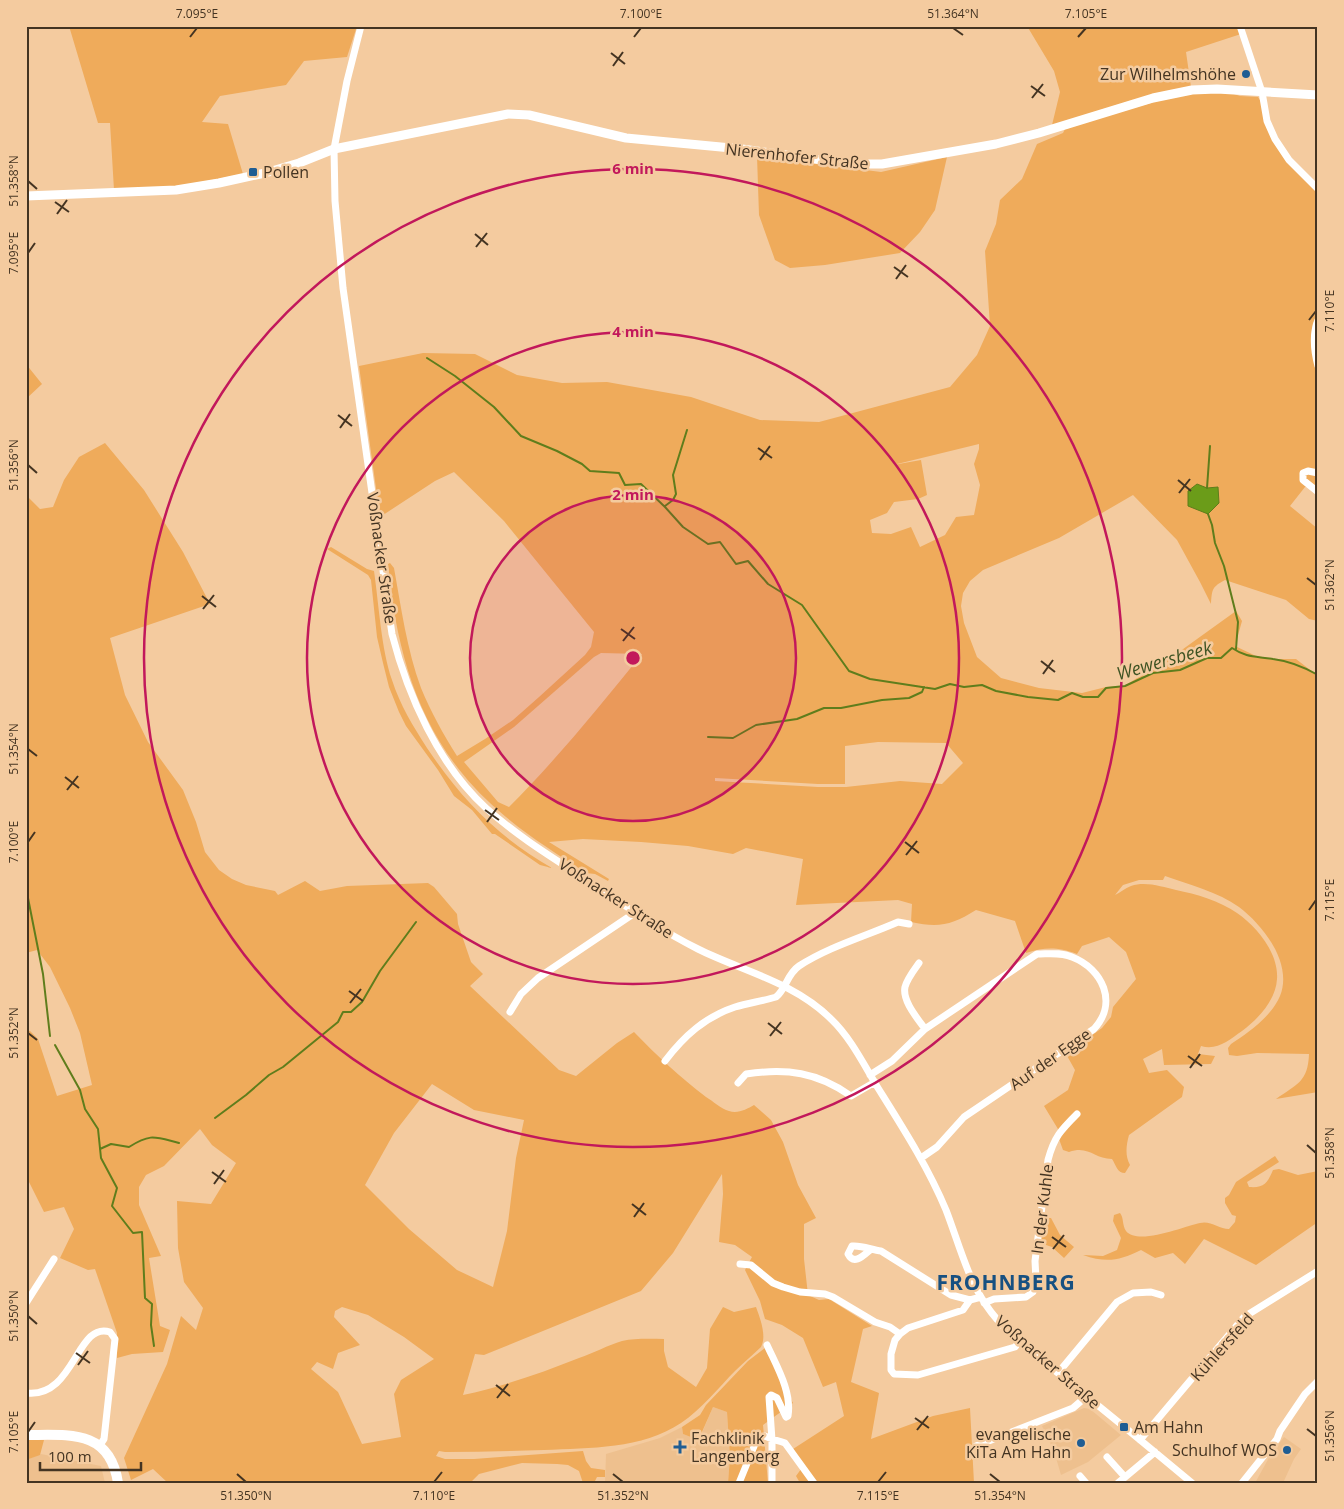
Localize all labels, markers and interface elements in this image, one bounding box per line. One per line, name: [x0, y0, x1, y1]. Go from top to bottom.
text: 7.095°E: [176, 5, 218, 22]
text: 7.100°E: [620, 5, 662, 22]
text: 51.364°N: [927, 5, 979, 22]
text: 7.105°E: [1065, 5, 1107, 22]
place label: Zur Wilhelmshöhe: [1100, 63, 1236, 85]
marker: Zur Wilhelmshöhe: [1240, 68, 1252, 80]
street label: Nierenhofer Straße: [724, 138, 870, 174]
text: 51.358°N: [5, 155, 22, 207]
text: 6 min: [612, 158, 654, 178]
place label: Pollen: [263, 161, 309, 183]
marker: Pollen: [247, 166, 259, 178]
text: 7.095°E: [5, 232, 22, 274]
text: 7.110°E: [1321, 290, 1338, 332]
text: 4 min: [612, 321, 654, 341]
text: 51.356°N: [5, 439, 22, 491]
text: 2 min: [612, 484, 654, 504]
street label: Voßnacker Straße: [362, 491, 402, 625]
text: 51.362°N: [1321, 559, 1338, 611]
water label: Wewersbeek: [1114, 635, 1216, 685]
centre of rings: [624, 649, 642, 667]
text: 51.354°N: [5, 723, 22, 775]
text: 7.100°E: [5, 821, 22, 863]
street label: Voßnacker Straße: [554, 853, 678, 943]
text: 7.115°E: [1321, 879, 1338, 921]
text: 51.352°N: [5, 1007, 22, 1059]
street label: Auf der Egge: [1005, 1023, 1095, 1095]
text: 51.358°N: [1321, 1127, 1338, 1179]
street label: In der Kuhle: [1026, 1163, 1058, 1255]
district label: FROHNBERG: [936, 1268, 1076, 1296]
text: 51.350°N: [5, 1290, 22, 1342]
street label: Kühlersfeld: [1185, 1308, 1259, 1386]
street label: Voßnacker Straße: [991, 1310, 1105, 1414]
text: 51.356°N: [1321, 1410, 1338, 1462]
text: 7.105°E: [5, 1411, 22, 1453]
place label: Am Hahn: [1134, 1416, 1203, 1438]
marker: Am Hahn: [1118, 1421, 1130, 1433]
place label: evangelische KiTa Am Hahn: [966, 1423, 1071, 1463]
place label: Fachklinik Langenberg: [691, 1427, 780, 1467]
marker: evangelische KiTa Am Hahn: [1075, 1437, 1087, 1449]
scale bar: [40, 1439, 141, 1471]
place label: Schulhof WOS: [1172, 1439, 1277, 1461]
marker: Fachklinik Langenberg: [673, 1440, 687, 1454]
marker: Schulhof WOS: [1281, 1444, 1293, 1456]
text: 100 m: [48, 1446, 92, 1466]
text: 51.350°N: [220, 1487, 272, 1504]
text: 7.110°E: [413, 1487, 455, 1504]
text: 51.352°N: [597, 1487, 649, 1504]
text: 7.115°E: [857, 1487, 899, 1504]
text: 51.354°N: [974, 1487, 1026, 1504]

